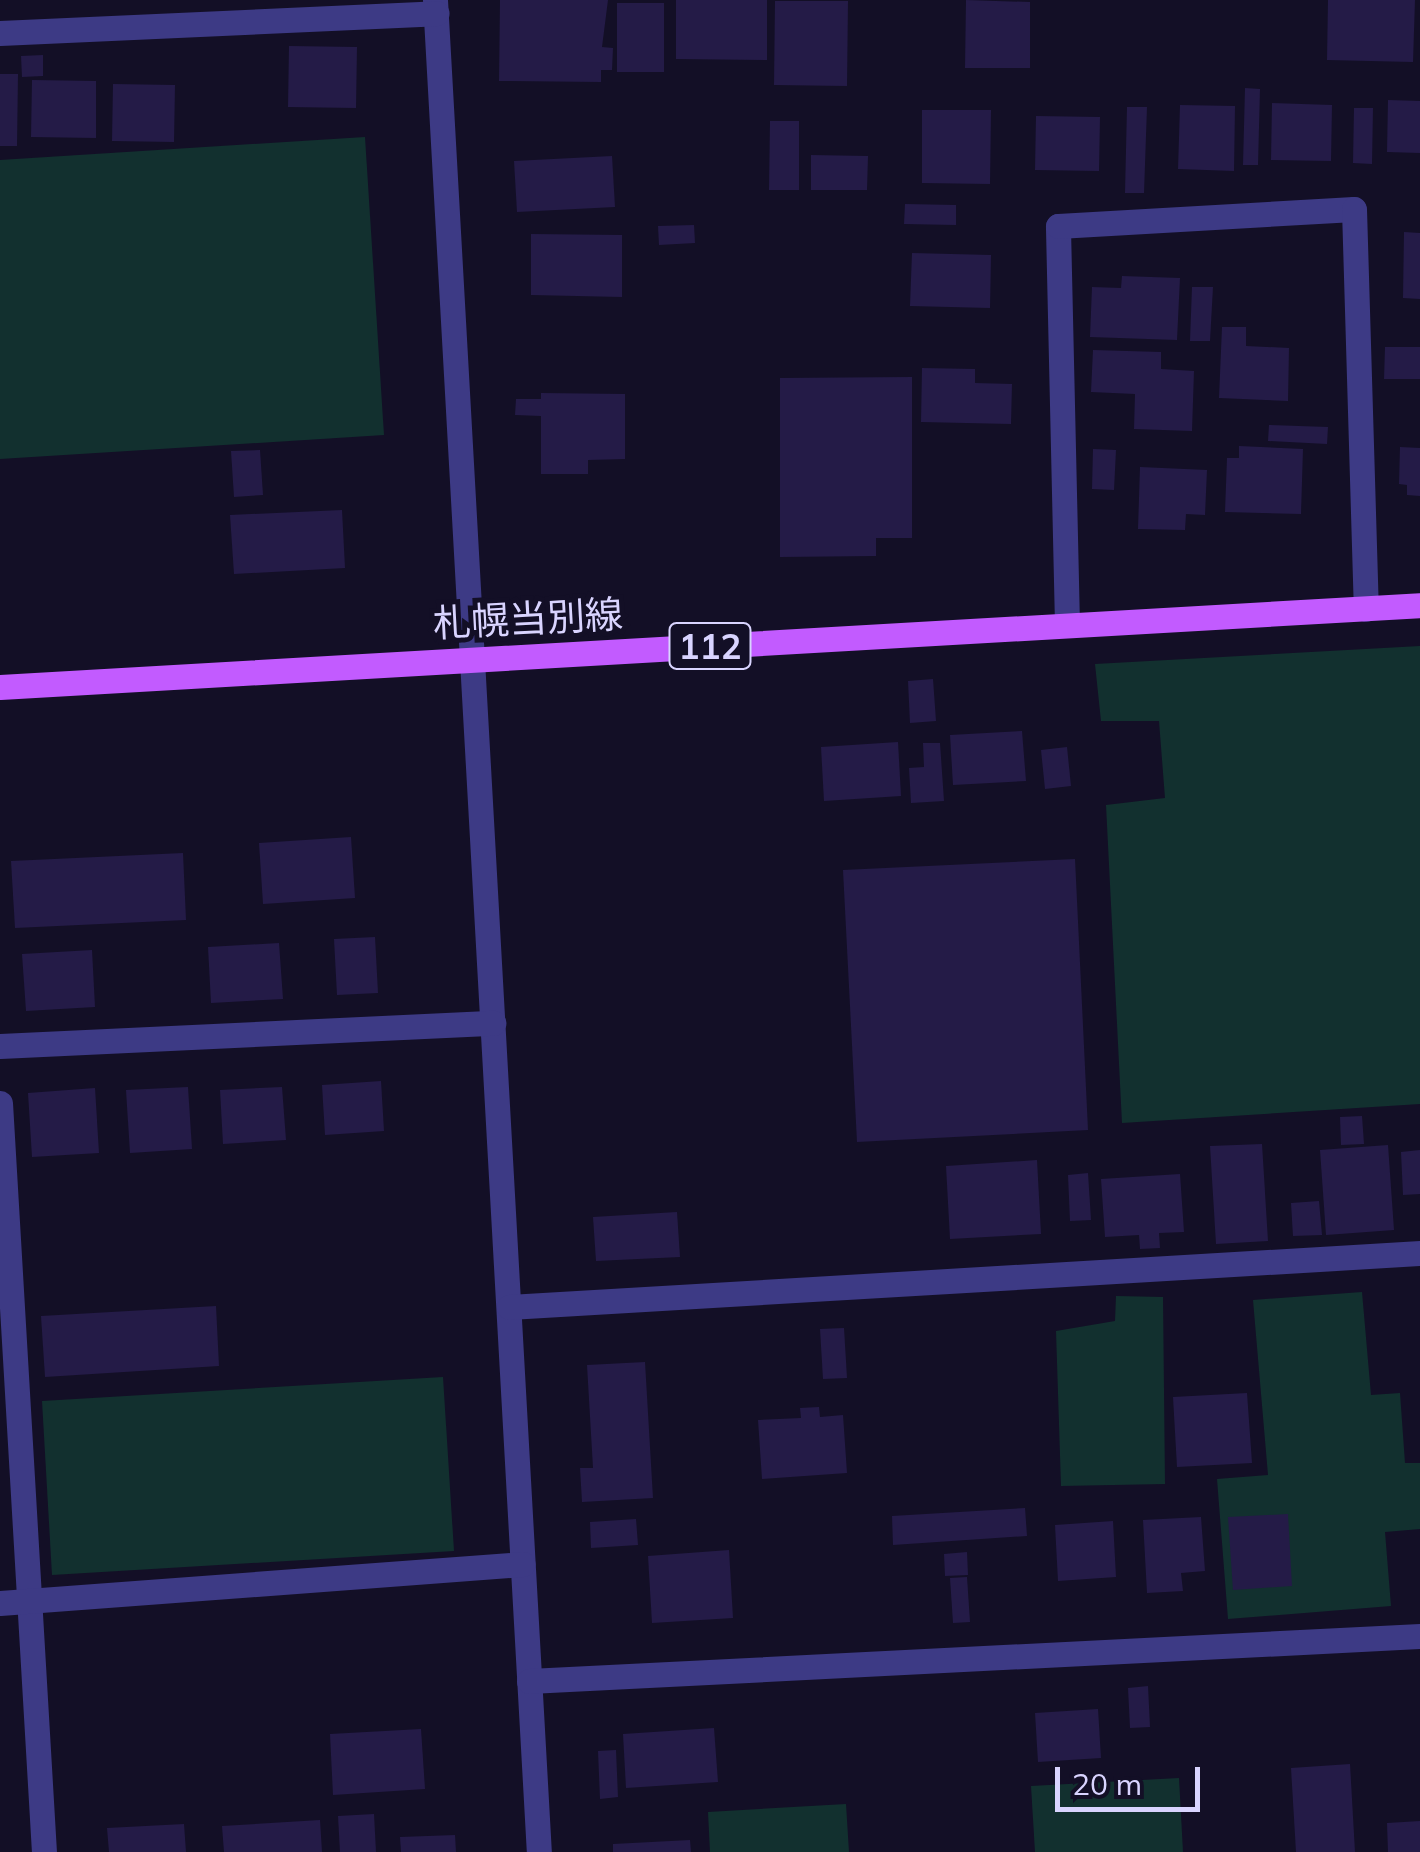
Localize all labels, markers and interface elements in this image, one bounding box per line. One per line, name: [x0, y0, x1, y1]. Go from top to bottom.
street label: 札幌当別線: [432, 591, 624, 647]
road number: 112: [668, 616, 752, 676]
scale bar: [1060, 1747, 1205, 1809]
text: 20 m: [1072, 1765, 1142, 1803]

